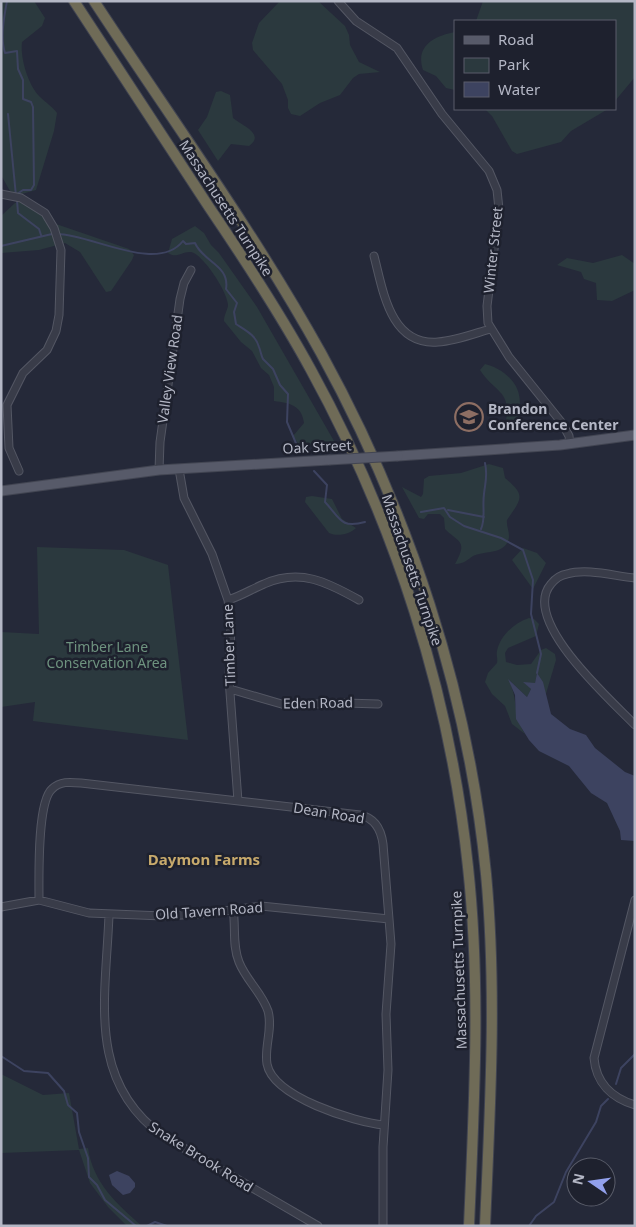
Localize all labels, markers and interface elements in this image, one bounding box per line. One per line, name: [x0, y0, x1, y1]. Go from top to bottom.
legend: [454, 20, 616, 110]
text: Road: [498, 29, 534, 49]
text: Park: [498, 54, 530, 74]
text: Water: [498, 79, 540, 99]
street label: Massachusetts Turnpike: [175, 136, 278, 280]
street label: Winter Street: [479, 206, 506, 294]
street label: Valley View Road: [152, 313, 187, 424]
place label: Brandon Conference Center: [488, 399, 619, 434]
school or university icon: Brandon Conference Center: [454, 402, 484, 432]
street label: Oak Street: [282, 435, 352, 458]
street label: Massachusetts Turnpike: [378, 492, 447, 648]
street label: Timber Lane: [218, 604, 239, 686]
park label: Timber Lane Conservation Area: [47, 637, 167, 672]
street label: Eden Road: [283, 692, 353, 713]
street label: Dean Road: [292, 797, 366, 828]
district label: Daymon Farms: [148, 849, 260, 869]
street label: Massachusetts Turnpike: [446, 890, 471, 1050]
street label: Old Tavern Road: [154, 897, 264, 924]
street label: Snake Brook Road: [146, 1117, 257, 1196]
north arrow: [566, 1157, 616, 1207]
text: N: [567, 1171, 588, 1187]

